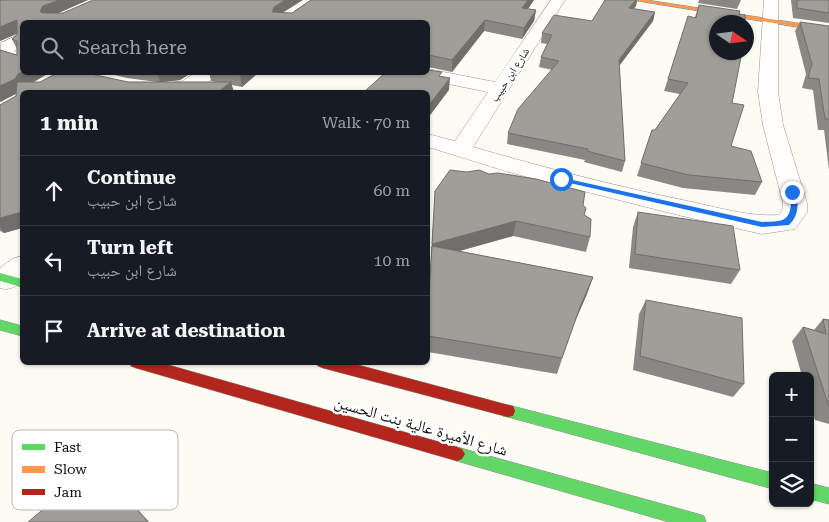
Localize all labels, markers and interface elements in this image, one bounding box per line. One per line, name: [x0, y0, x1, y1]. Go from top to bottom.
north arrow: [709, 15, 754, 60]
search box: [20, 20, 430, 75]
icon: search: [38, 34, 66, 62]
text: Search here: [78, 36, 187, 59]
street label: شارع ابن حبيب: [488, 46, 532, 104]
text: 1 min: [40, 111, 98, 135]
text: Walk · 70 m: [322, 113, 410, 132]
text: Continue: [87, 166, 176, 189]
route start: [550, 168, 573, 191]
icon: ahead: [40, 177, 68, 205]
text: 60 m: [373, 181, 410, 200]
route end: [781, 181, 804, 204]
text: شارع ابن حبيب: [87, 191, 177, 210]
text: Turn left: [87, 236, 173, 259]
icon: left: [40, 247, 68, 275]
text: 10 m: [373, 251, 410, 270]
text: شارع ابن حبيب: [87, 261, 177, 280]
icon: arrive: [40, 317, 68, 345]
text: Arrive at destination: [87, 319, 285, 342]
map controls: [769, 372, 814, 507]
button: +: [769, 372, 814, 417]
street label: شارع الأميرة عالية بنت الحسين: [332, 392, 510, 461]
button: −: [769, 417, 814, 462]
legend: [12, 430, 178, 510]
text: Fast: [54, 439, 81, 455]
text: Slow: [54, 461, 87, 477]
button: layers: [769, 462, 814, 507]
text: Jam: [54, 484, 82, 500]

